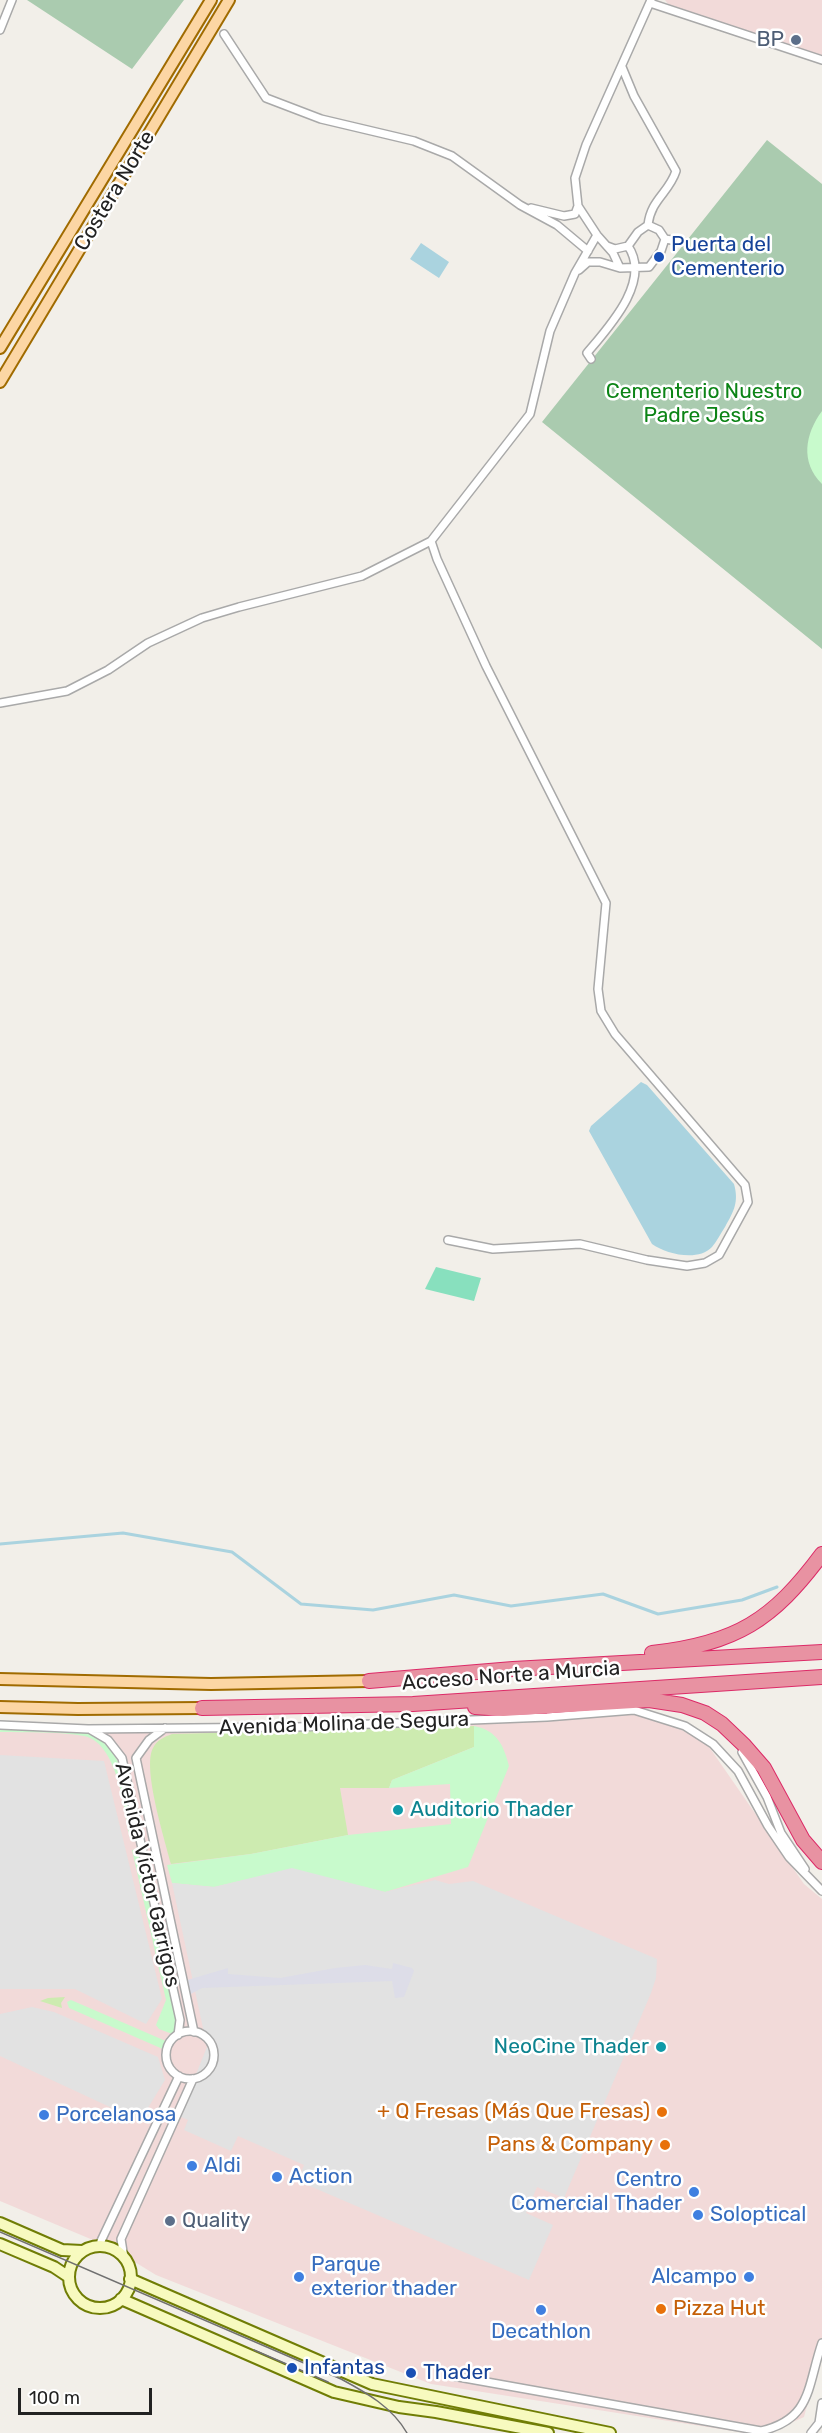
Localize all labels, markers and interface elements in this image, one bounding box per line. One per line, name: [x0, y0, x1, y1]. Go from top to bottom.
place label: BP: [756, 27, 784, 53]
marker: BP: [789, 33, 803, 47]
street label: Costera Norte: [69, 126, 161, 256]
place label: Puerta del Cementerio: [671, 232, 785, 282]
marker: Puerta del Cementerio: [652, 250, 666, 264]
park label: Cementerio Nuestro Padre Jesús: [606, 379, 802, 429]
street label: Acceso Norte a Murcia: [401, 1656, 621, 1696]
street label: Avenida Molina de Segura: [218, 1707, 470, 1741]
street label: Avenida Víctor Garrigos: [109, 1760, 185, 1990]
place label: Auditorio Thader: [410, 1797, 573, 1823]
marker: Auditorio Thader: [391, 1803, 405, 1817]
place label: NeoCine Thader: [494, 2034, 649, 2060]
marker: NeoCine Thader: [654, 2040, 668, 2054]
place label: + Q Fresas (Más Que Fresas): [377, 2099, 650, 2125]
place label: Porcelanosa: [56, 2102, 176, 2128]
marker: + Q Fresas (Más Que Fresas): [655, 2105, 669, 2119]
marker: Porcelanosa: [37, 2108, 51, 2122]
place label: Pans & Company: [487, 2132, 653, 2158]
marker: Pans & Company: [658, 2138, 672, 2152]
place label: Aldi: [204, 2153, 241, 2179]
marker: Aldi: [185, 2159, 199, 2173]
place label: Action: [289, 2164, 353, 2190]
place label: Centro Comercial Thader: [511, 2167, 682, 2217]
marker: Action: [270, 2170, 284, 2184]
marker: Centro Comercial Thader: [687, 2185, 701, 2199]
place label: Soloptical: [710, 2202, 806, 2228]
place label: Quality: [182, 2208, 250, 2234]
marker: Soloptical: [691, 2208, 705, 2222]
marker: Quality: [163, 2214, 177, 2228]
place label: Parque exterior thader: [311, 2252, 457, 2302]
place label: Alcampo: [651, 2264, 737, 2290]
marker: Parque exterior thader: [292, 2270, 306, 2284]
marker: Alcampo: [742, 2270, 756, 2284]
place label: Pizza Hut: [673, 2296, 766, 2322]
marker: Pizza Hut: [654, 2302, 668, 2316]
marker: Decathlon: [534, 2303, 548, 2317]
place label: Decathlon: [491, 2319, 591, 2345]
place label: Infantas: [304, 2355, 385, 2381]
place label: Thader: [423, 2360, 491, 2386]
marker: Infantas: [285, 2361, 299, 2375]
marker: Thader: [404, 2366, 418, 2380]
scale bar: [21, 2376, 154, 2414]
text: 100 m: [29, 2387, 80, 2409]

